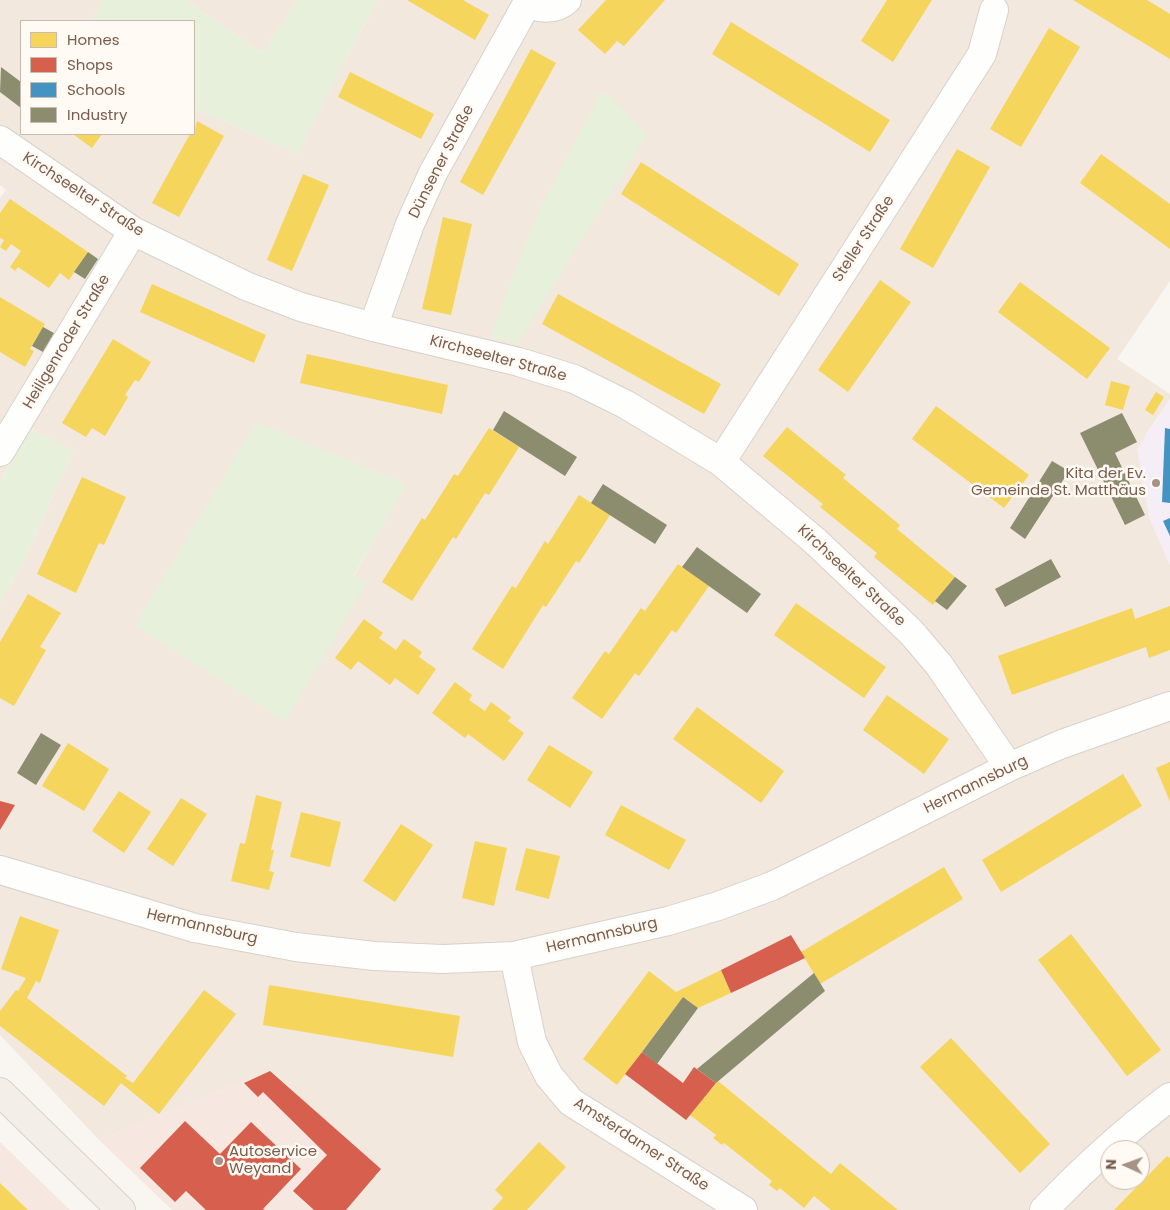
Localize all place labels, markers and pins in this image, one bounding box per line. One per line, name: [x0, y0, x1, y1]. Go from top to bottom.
place label: Kita der Ev. Gemeinde St. Matthäus: [971, 465, 1146, 500]
marker: Kita der Ev. Gemeinde St. Matthäus: [1150, 477, 1162, 489]
place label: Autoservice Weyand: [229, 1143, 317, 1178]
marker: Autoservice Weyand: [213, 1155, 225, 1167]

